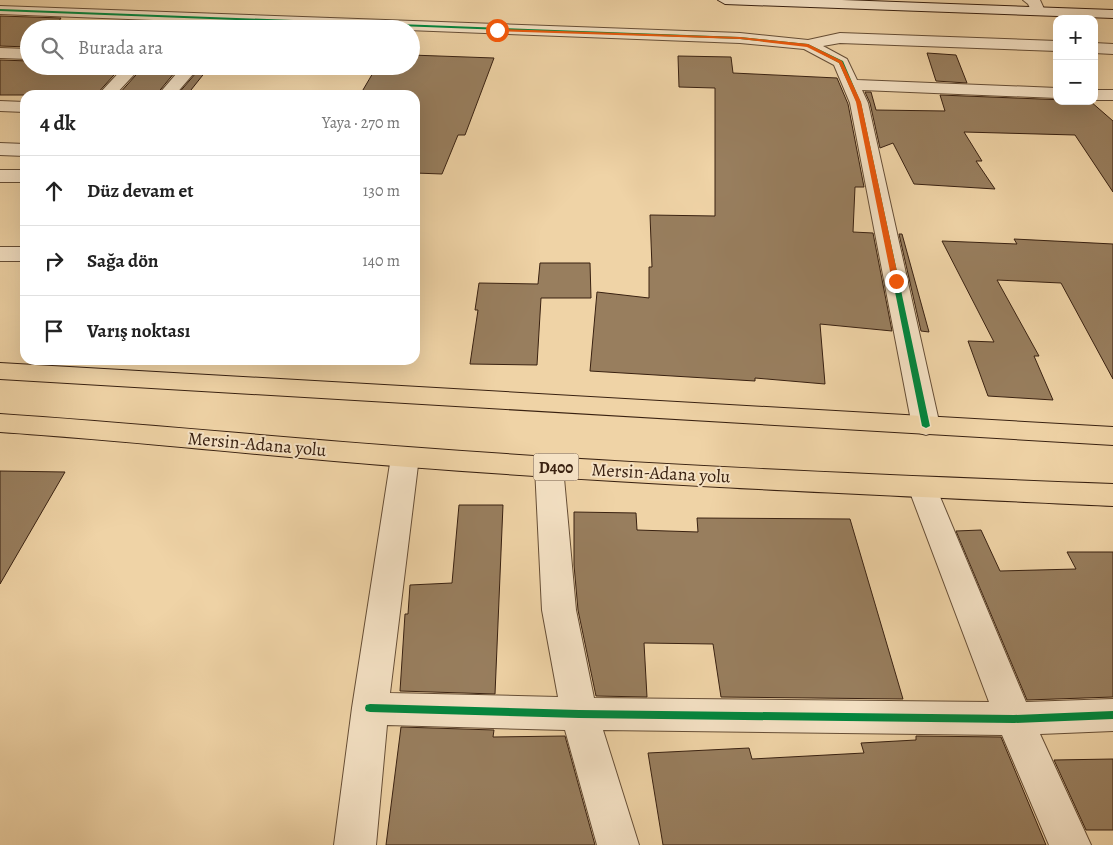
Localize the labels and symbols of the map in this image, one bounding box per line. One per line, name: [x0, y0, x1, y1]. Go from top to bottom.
route start: [486, 19, 509, 42]
route end: [885, 270, 908, 293]
street label: Mersin-Adana yolu: [187, 426, 327, 462]
road number: D400: [534, 454, 578, 481]
street label: Mersin-Adana yolu: [591, 457, 731, 489]

